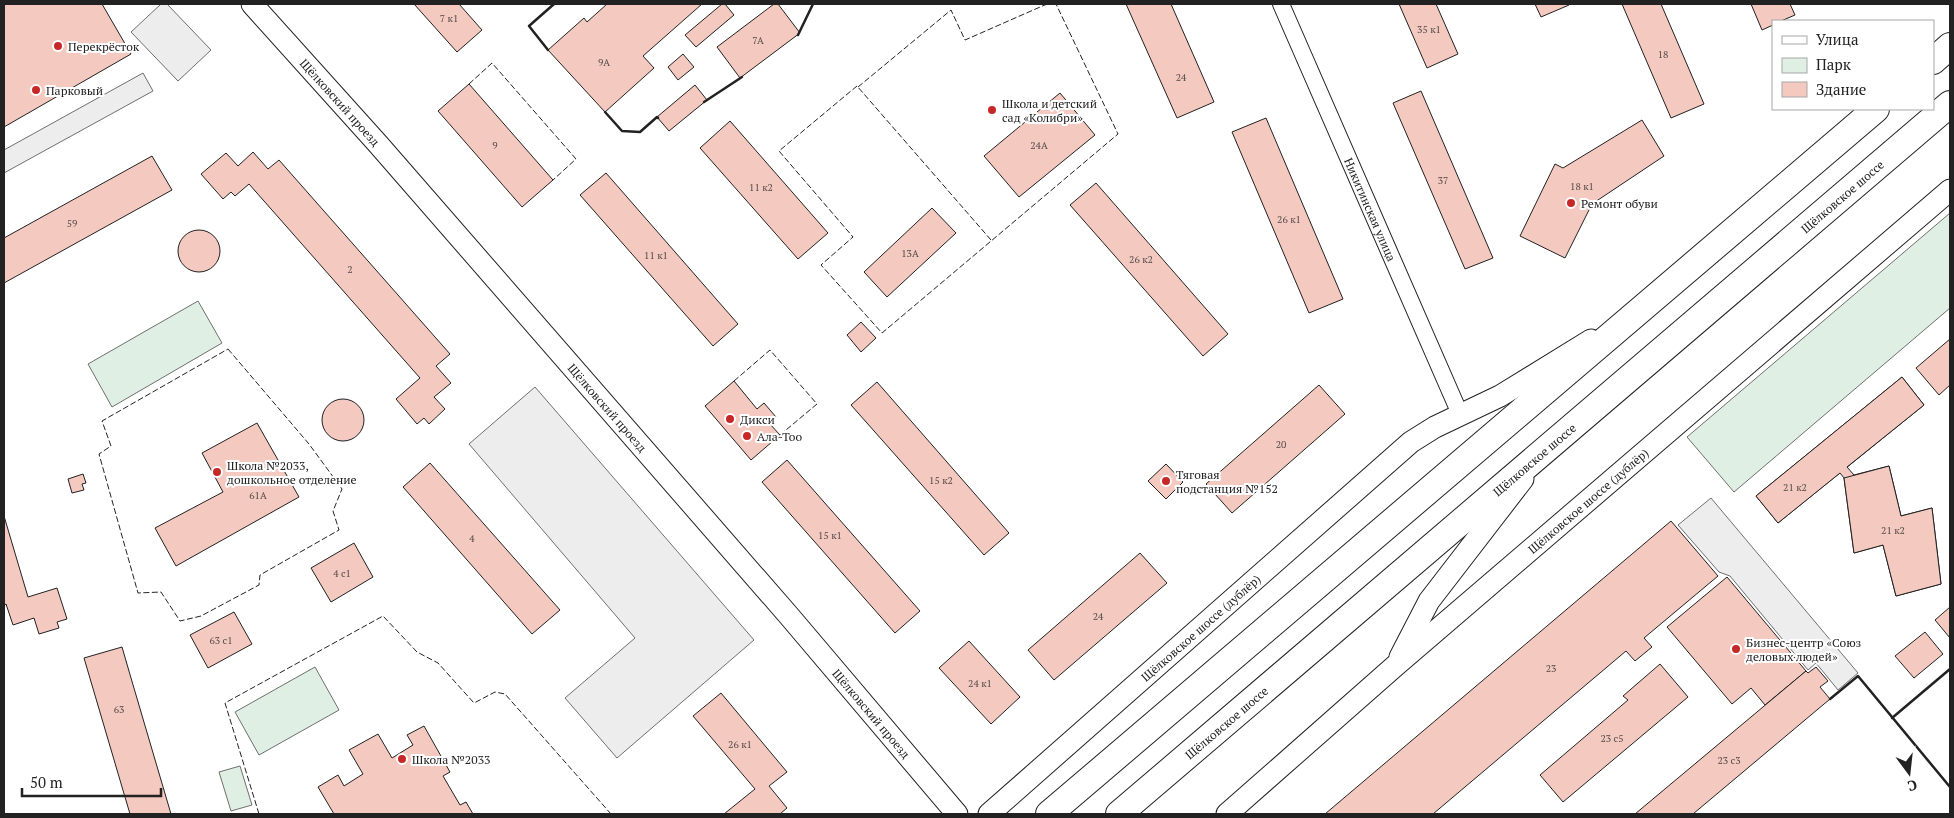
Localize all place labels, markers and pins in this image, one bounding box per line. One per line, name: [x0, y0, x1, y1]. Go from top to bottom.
place label: Перекрёсток: [68, 39, 140, 54]
marker: Перекрёсток: [52, 40, 64, 52]
place label: Парковый: [46, 83, 103, 98]
marker: Парковый: [30, 84, 42, 96]
place label: Школа и детский сад «Колибри»: [1002, 96, 1097, 125]
marker: Школа и детский сад «Колибри»: [986, 104, 998, 116]
place label: Ремонт обуви: [1581, 196, 1658, 211]
marker: Ремонт обуви: [1565, 197, 1577, 209]
place label: Дикси: [740, 412, 775, 427]
marker: Дикси: [724, 413, 736, 425]
place label: Ала-Тоо: [757, 429, 802, 444]
marker: Ала-Тоо: [741, 430, 753, 442]
place label: Школа №2033, дошкольное отделение: [227, 458, 357, 487]
marker: Школа №2033, дошкольное отделение: [211, 466, 223, 478]
place label: Тяговая подстанция №152: [1176, 467, 1278, 496]
marker: Тяговая подстанция №152: [1160, 475, 1172, 487]
place label: Бизнес-центр «Союз деловых людей»: [1746, 635, 1862, 664]
marker: Бизнес-центр «Союз деловых людей»: [1730, 643, 1742, 655]
place label: Школа №2033: [412, 752, 490, 767]
marker: Школа №2033: [396, 753, 408, 765]

